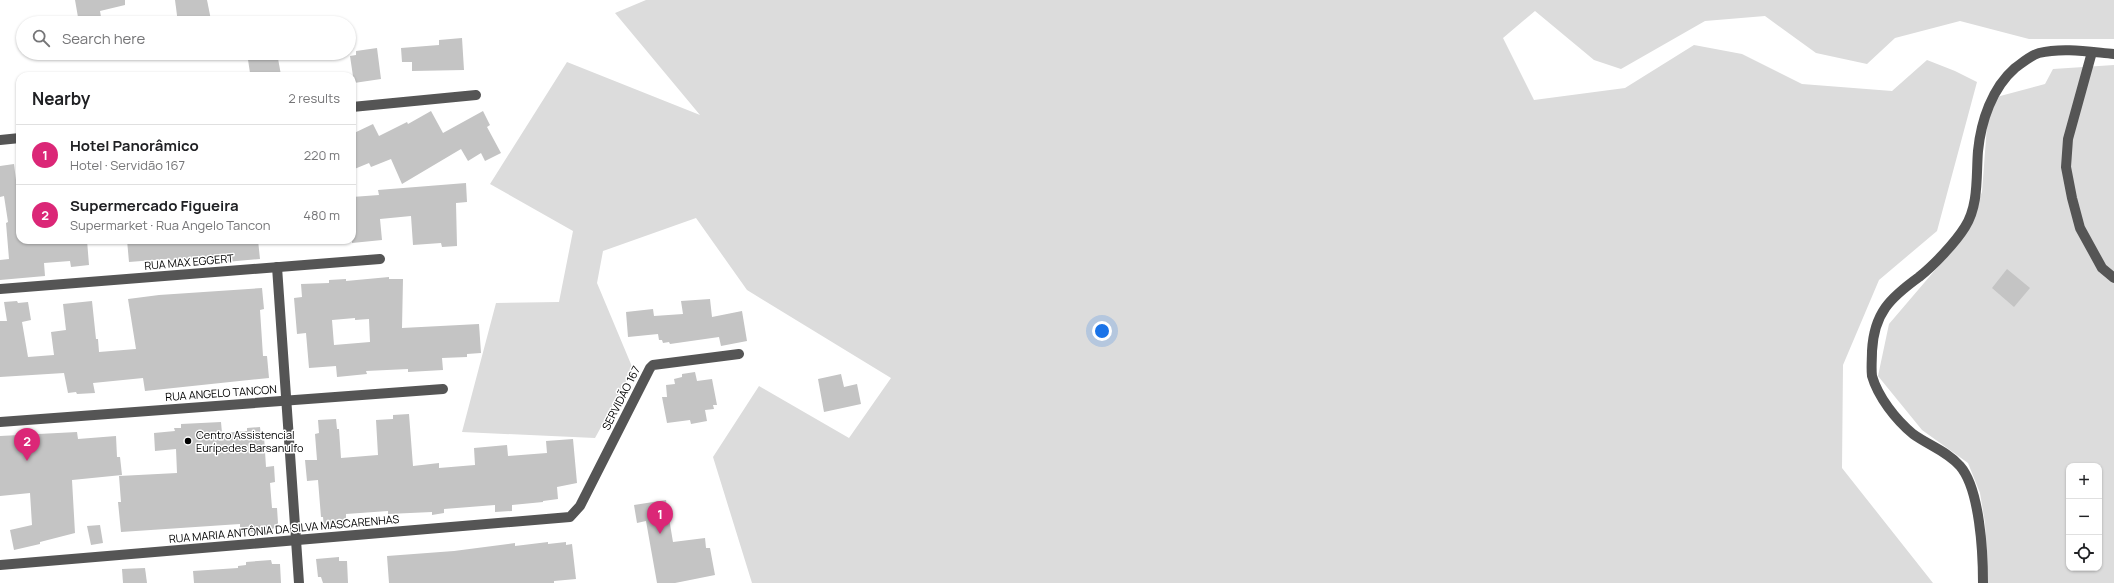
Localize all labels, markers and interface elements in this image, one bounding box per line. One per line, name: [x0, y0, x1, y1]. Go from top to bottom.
search box: [16, 16, 356, 60]
icon: search: [30, 27, 52, 49]
text: Search here: [62, 28, 145, 49]
text: Nearby: [32, 87, 90, 110]
text: 2 results: [288, 89, 340, 107]
text: Hotel Panorâmico: [70, 135, 199, 156]
text: 1: [42, 146, 48, 164]
text: 220 m: [304, 146, 340, 164]
text: Hotel · Servidão 167: [70, 156, 185, 174]
text: Supermercado Figueira: [70, 195, 239, 216]
text: 2: [41, 206, 49, 224]
text: 480 m: [303, 206, 340, 224]
text: Supermarket · Rua Angelo Tancon: [70, 216, 270, 234]
street label: RUA MAX EGGERT: [144, 250, 235, 273]
your location: [1092, 321, 1112, 341]
street label: SERVIDÃO 167: [598, 363, 643, 432]
street label: RUA ANGELO TANCON: [165, 381, 277, 404]
place label: Centro Assistencial Eurípedes Barsanulfo: [196, 427, 304, 455]
pin: 2: [14, 428, 40, 461]
marker: Centro Assistencial Eurípedes Barsanulfo: [183, 436, 193, 446]
map controls: [2066, 463, 2102, 571]
button: +: [2066, 463, 2102, 499]
button: −: [2066, 499, 2102, 535]
pin: 1: [647, 501, 673, 534]
street label: RUA MARIA ANTÔNIA DA SILVA MASCARENHAS: [168, 511, 400, 546]
button: locate: [2066, 535, 2102, 571]

